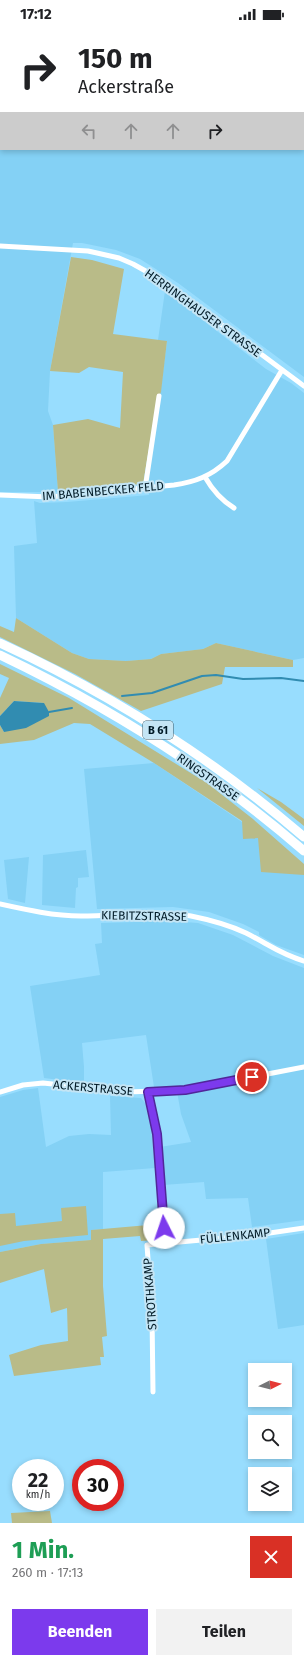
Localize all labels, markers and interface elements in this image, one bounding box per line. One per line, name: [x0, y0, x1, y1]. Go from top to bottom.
text: 17:12: [20, 5, 52, 23]
text: 150 m: [78, 42, 153, 75]
icon: right: [12, 44, 64, 96]
text: Ackerstraße: [78, 76, 174, 98]
icon: left: [78, 120, 100, 142]
icon: ahead: [120, 120, 142, 142]
icon: ahead: [162, 120, 184, 142]
icon: right: [204, 120, 226, 142]
street label: HERRINGHAUSER STRASSE: [142, 266, 264, 360]
street label: IM BABENBECKER FELD: [41, 479, 165, 503]
road number: B 61: [143, 721, 173, 739]
street label: RINGSTRASSE: [174, 750, 242, 804]
street label: KIEBITZSTRASSE: [101, 908, 187, 924]
pin: [235, 1060, 269, 1094]
icon: arrive: [241, 1066, 263, 1088]
street label: ACKERSTRASSE: [52, 1078, 134, 1098]
position arrow: [143, 1207, 185, 1249]
street label: FÜLLENKAMP: [199, 1223, 271, 1247]
street label: STROTHKAMP: [140, 1258, 159, 1330]
north arrow: [248, 1363, 292, 1407]
map controls: [248, 1363, 292, 1511]
button: search: [248, 1415, 292, 1459]
speed limit sign: 30: [72, 1459, 124, 1511]
button: layers: [248, 1467, 292, 1511]
text: 22: [28, 1468, 48, 1492]
text: km/h: [26, 1489, 50, 1501]
text: 1 Min.: [12, 1536, 74, 1564]
button: close: [250, 1536, 292, 1578]
text: 260 m · 17:13: [12, 1565, 83, 1580]
button: Beenden: [12, 1609, 148, 1655]
button: Teilen: [156, 1609, 292, 1655]

